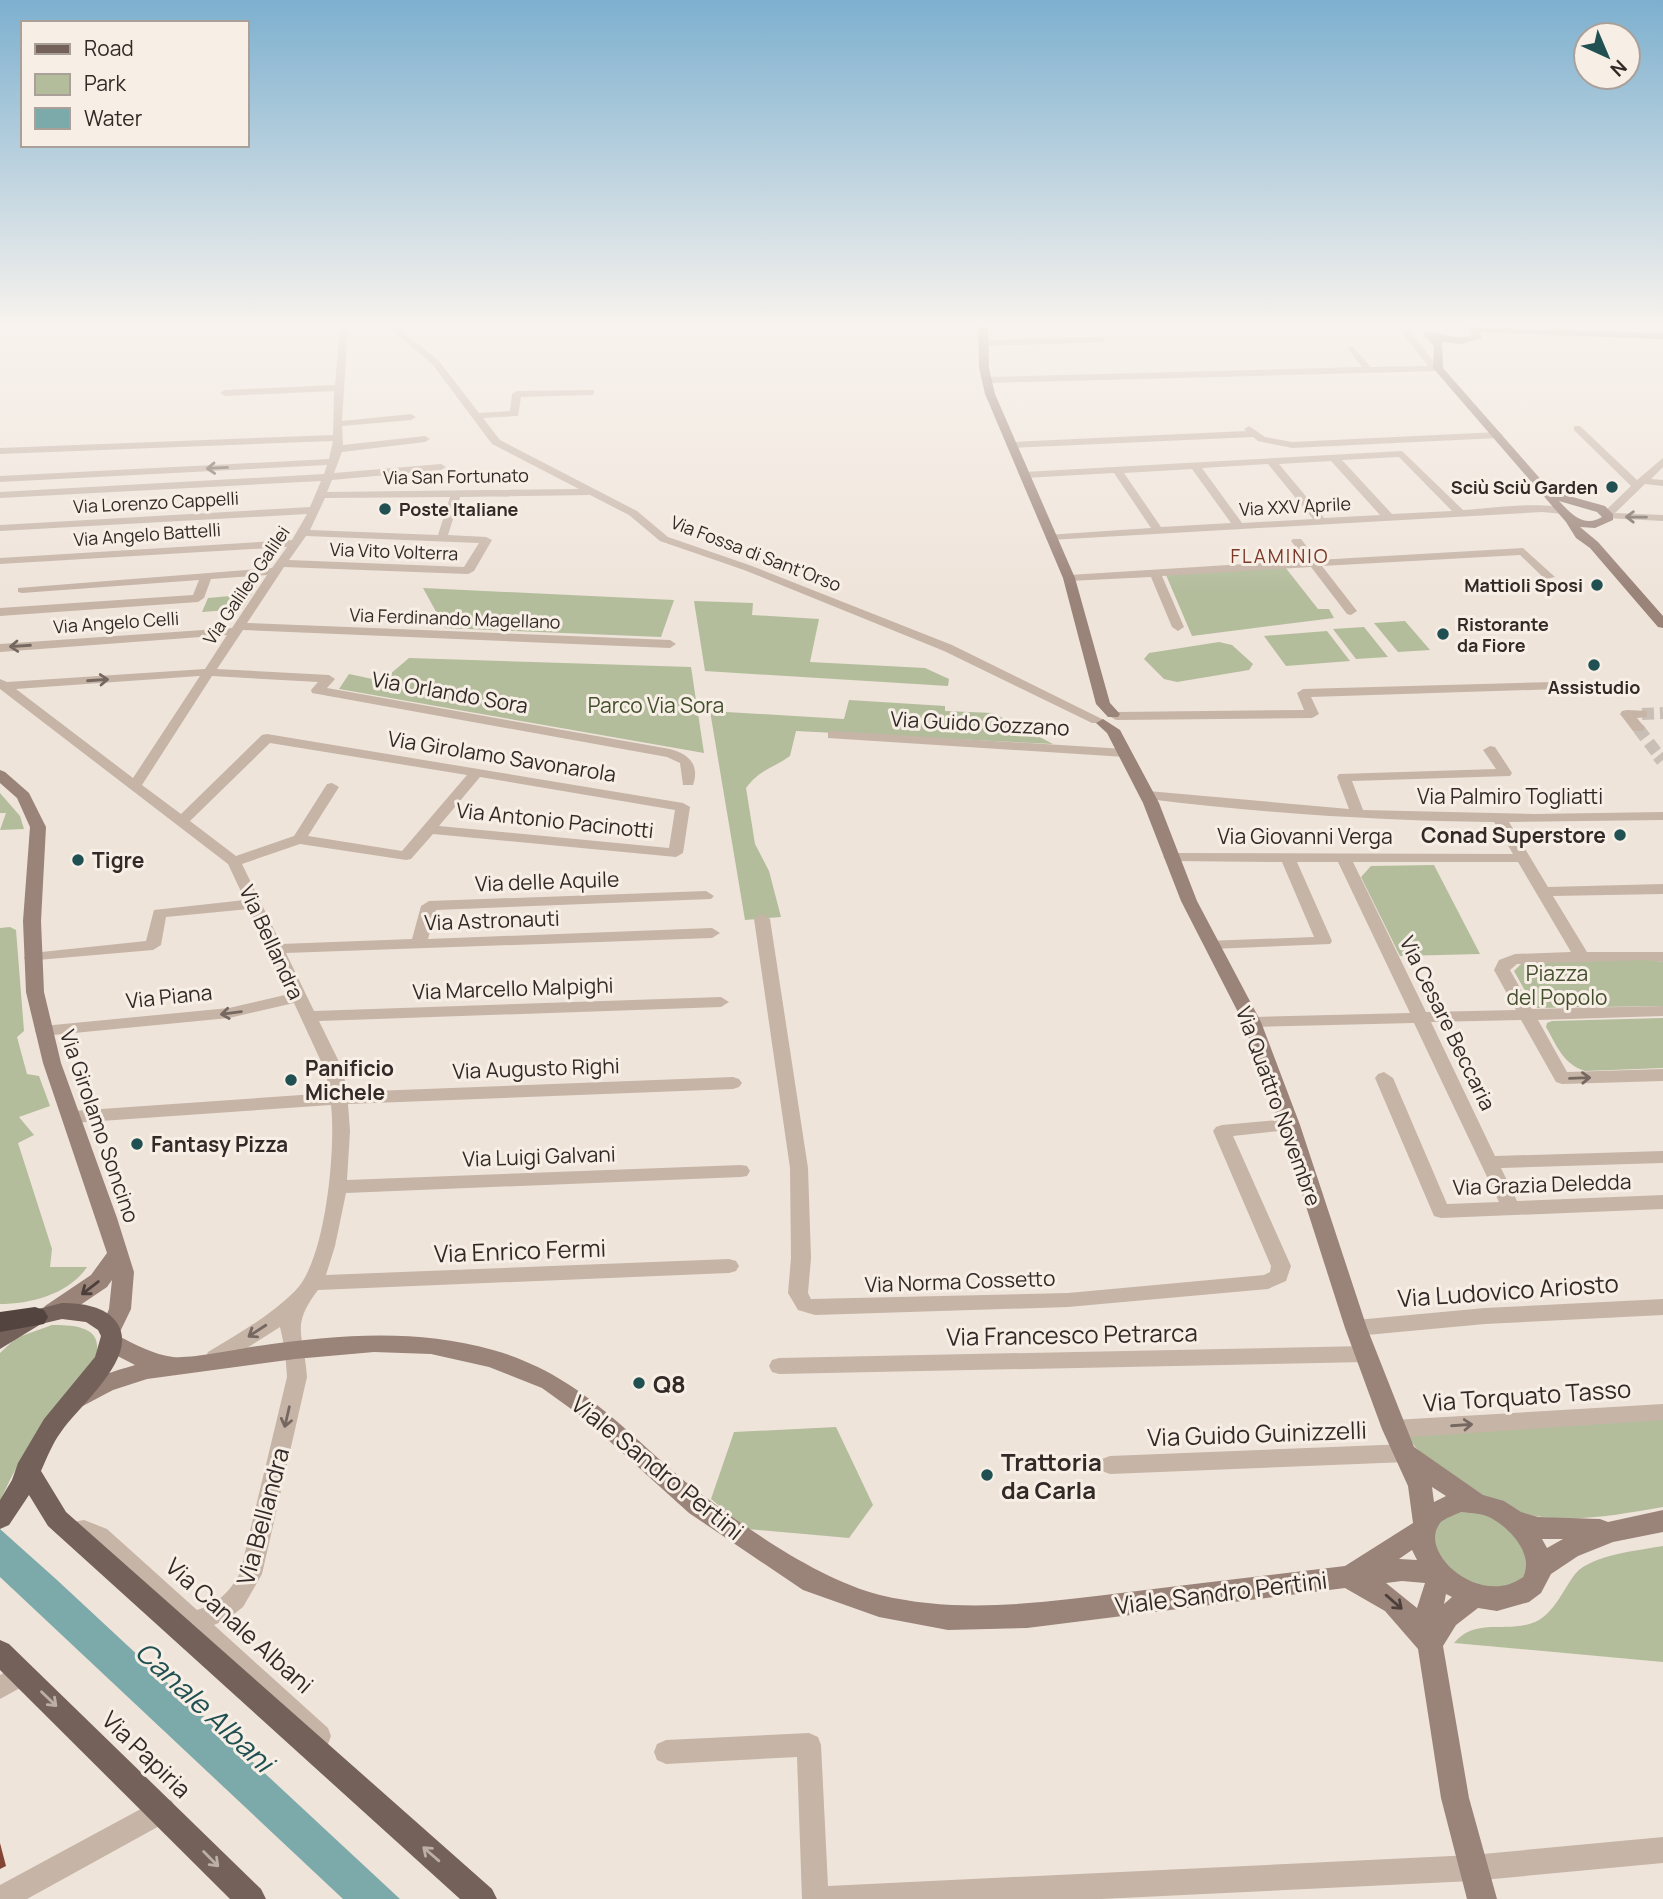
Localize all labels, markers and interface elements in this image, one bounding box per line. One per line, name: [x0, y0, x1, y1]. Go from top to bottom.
legend: [21, 21, 248, 147]
north arrow: [1572, 21, 1642, 91]
text: Road: [84, 34, 134, 62]
text: N: [1605, 54, 1633, 82]
text: Park: [84, 69, 126, 97]
text: Water: [84, 104, 143, 132]
one-way arrow: [206, 461, 229, 474]
street label: Via San Fortunato: [383, 463, 529, 489]
place label: Sciù Sciù Garden: [1451, 475, 1598, 499]
marker: Sciù Sciù Garden: [1604, 479, 1620, 495]
street label: Via Lorenzo Cappelli: [73, 486, 239, 518]
street label: Via XXV Aprile: [1238, 491, 1352, 521]
place label: Poste Italiane: [399, 497, 519, 521]
marker: Poste Italiane: [377, 501, 393, 517]
street label: Via Fossa di Sant'Orso: [667, 509, 845, 597]
one-way arrow: [1625, 510, 1648, 524]
street label: Via Angelo Battelli: [73, 517, 221, 551]
street label: Via Galileo Galilei: [197, 521, 295, 649]
street label: Via Vito Volterra: [329, 537, 459, 565]
district label: FLAMINIO: [1231, 543, 1329, 569]
place label: Mattioli Sposi: [1464, 573, 1583, 597]
marker: Mattioli Sposi: [1589, 577, 1605, 593]
street label: Via Ferdinando Magellano: [349, 602, 561, 634]
street label: Via Angelo Celli: [52, 606, 180, 638]
place label: Ristorante da Fiore: [1457, 612, 1549, 657]
marker: Ristorante da Fiore: [1435, 626, 1451, 642]
one-way arrow: [9, 640, 32, 653]
marker: Assistudio: [1586, 657, 1602, 673]
street label: Via Orlando Sora: [370, 664, 530, 720]
one-way arrow: [86, 673, 109, 686]
place label: Assistudio: [1548, 675, 1640, 699]
park label: Parco Via Sora: [588, 691, 724, 719]
street label: Via Guido Gozzano: [890, 704, 1070, 742]
street label: Via Girolamo Savonarola: [386, 724, 618, 788]
street label: Via Palmiro Togliatti: [1417, 782, 1603, 810]
street label: Via Antonio Pacinotti: [455, 796, 655, 844]
place label: Conad Superstore: [1421, 821, 1606, 849]
street label: Via Giovanni Verga: [1217, 822, 1393, 850]
marker: Conad Superstore: [1612, 827, 1628, 843]
place label: Tigre: [92, 846, 144, 874]
marker: Tigre: [70, 852, 86, 868]
street label: Via delle Aquile: [474, 864, 620, 898]
street label: Via Bellandra: [233, 880, 311, 1004]
street label: Via Astronauti: [424, 904, 560, 936]
street label: Via Cesare Beccaria: [1394, 931, 1502, 1115]
park label: Piazza del Popolo: [1506, 959, 1608, 1011]
street label: Via Marcello Malpighi: [412, 970, 614, 1006]
street label: Via Piana: [125, 978, 213, 1014]
street label: Via Quattro Novembre: [1230, 1002, 1328, 1210]
one-way arrow: [220, 1006, 243, 1019]
street label: Via Girolamo Soncino: [54, 1026, 146, 1226]
street label: Via Augusto Righi: [452, 1051, 620, 1085]
place label: Panificio Michele: [305, 1054, 394, 1106]
one-way arrow: [1568, 1071, 1591, 1084]
marker: Panificio Michele: [283, 1072, 299, 1088]
place label: Fantasy Pizza: [151, 1130, 288, 1158]
marker: Fantasy Pizza: [129, 1136, 145, 1152]
street label: Via Luigi Galvani: [462, 1139, 616, 1173]
street label: Via Grazia Deledda: [1452, 1167, 1632, 1201]
street label: Via Enrico Fermi: [433, 1231, 607, 1269]
street label: Via Norma Cossetto: [864, 1264, 1056, 1298]
street label: Via Ludovico Ariosto: [1396, 1266, 1620, 1314]
one-way arrow: [81, 1281, 99, 1296]
street label: Via Francesco Petrarca: [946, 1315, 1198, 1353]
one-way arrow: [248, 1325, 268, 1339]
place label: Q8: [653, 1367, 686, 1400]
street label: Via Torquato Tasso: [1422, 1371, 1632, 1419]
marker: Q8: [631, 1375, 647, 1391]
street label: Viale Sandro Pertini: [565, 1387, 751, 1547]
one-way arrow: [280, 1405, 294, 1428]
street label: Via Guido Guinizzelli: [1147, 1413, 1367, 1453]
one-way arrow: [1450, 1419, 1473, 1432]
street label: Via Bellandra: [228, 1444, 296, 1588]
place label: Trattoria da Carla: [1001, 1445, 1102, 1506]
marker: Trattoria da Carla: [979, 1467, 995, 1483]
street label: Via Canale Albani: [159, 1550, 321, 1700]
street label: Viale Sandro Pertini: [1113, 1563, 1329, 1621]
one-way arrow: [1385, 1594, 1403, 1610]
water label: Canale Albani: [128, 1632, 285, 1782]
one-way arrow: [40, 1691, 57, 1708]
street label: Via Papiria: [95, 1703, 199, 1805]
one-way arrow: [422, 1846, 440, 1862]
one-way arrow: [202, 1850, 219, 1867]

